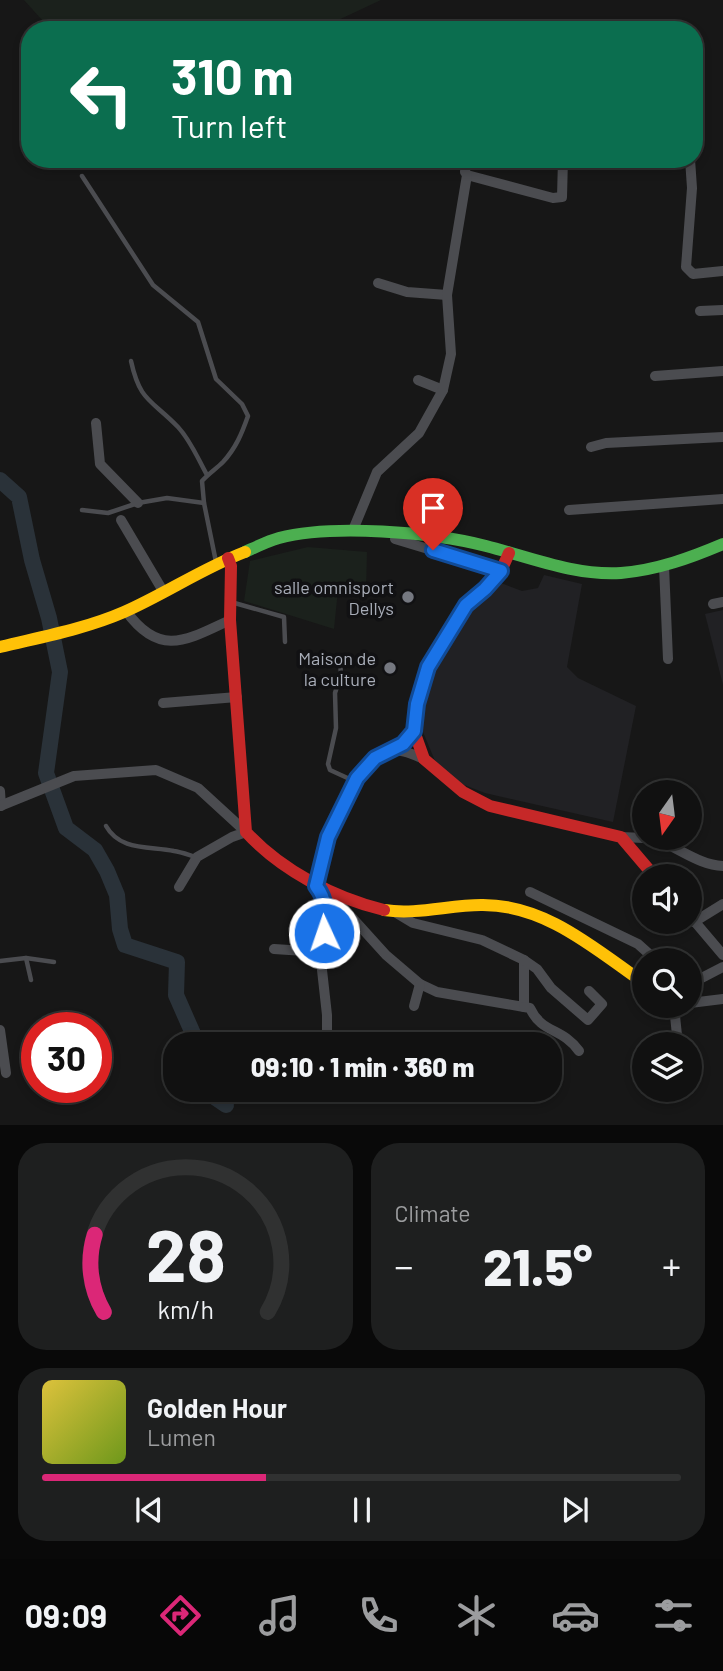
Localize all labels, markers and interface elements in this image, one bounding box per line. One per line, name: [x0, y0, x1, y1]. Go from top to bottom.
text: 310 m: [171, 46, 293, 105]
icon: left: [56, 49, 147, 140]
text: Turn left: [171, 106, 288, 144]
pin: [403, 478, 463, 550]
icon: arrive: [414, 489, 452, 527]
place label: salle omnisport Dellys: [274, 576, 394, 619]
marker: salle omnisport Dellys: [400, 589, 416, 605]
place label: Maison de la culture: [298, 647, 376, 690]
marker: Maison de la culture: [382, 660, 398, 676]
north arrow: [632, 780, 702, 850]
map controls: [632, 780, 702, 1102]
button: sound: [632, 864, 702, 934]
position arrow: [287, 896, 361, 970]
button: search: [632, 948, 702, 1018]
speed limit sign: 30: [21, 1012, 112, 1103]
button: layers: [632, 1032, 702, 1102]
text: 09:10 · 1 min · 360 m: [251, 1051, 474, 1082]
text: Climate: [395, 1199, 471, 1227]
text: 28: [145, 1210, 225, 1298]
text: 21.5°: [483, 1234, 593, 1296]
text: −: [395, 1242, 414, 1288]
text: +: [662, 1242, 681, 1288]
text: km/h: [157, 1294, 214, 1324]
text: Golden Hour: [147, 1392, 287, 1423]
text: Lumen: [147, 1423, 216, 1451]
icon: previous: [130, 1491, 168, 1529]
icon: pause: [343, 1491, 381, 1529]
icon: next: [556, 1491, 594, 1529]
icon: directions: [156, 1591, 205, 1640]
icon: music: [255, 1591, 304, 1640]
icon: phone: [354, 1591, 403, 1640]
icon: climate: [452, 1591, 501, 1640]
icon: car: [551, 1591, 600, 1640]
icon: filters: [649, 1591, 698, 1640]
text: 09:09: [25, 1596, 107, 1634]

